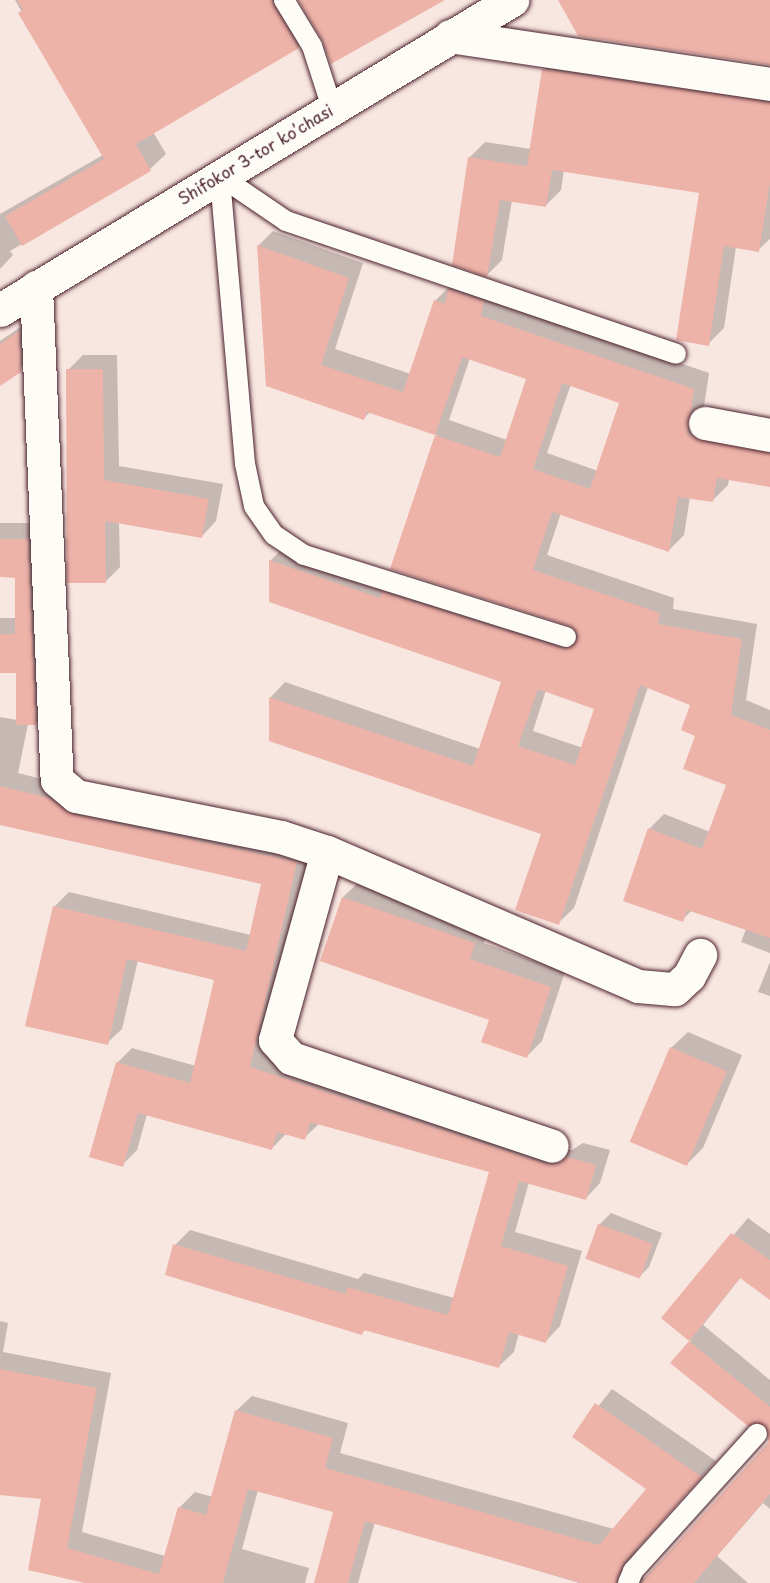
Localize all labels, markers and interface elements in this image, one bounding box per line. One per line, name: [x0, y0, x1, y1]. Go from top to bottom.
street label: Shifokor 3-tor koʼchasi: [173, 100, 337, 208]

